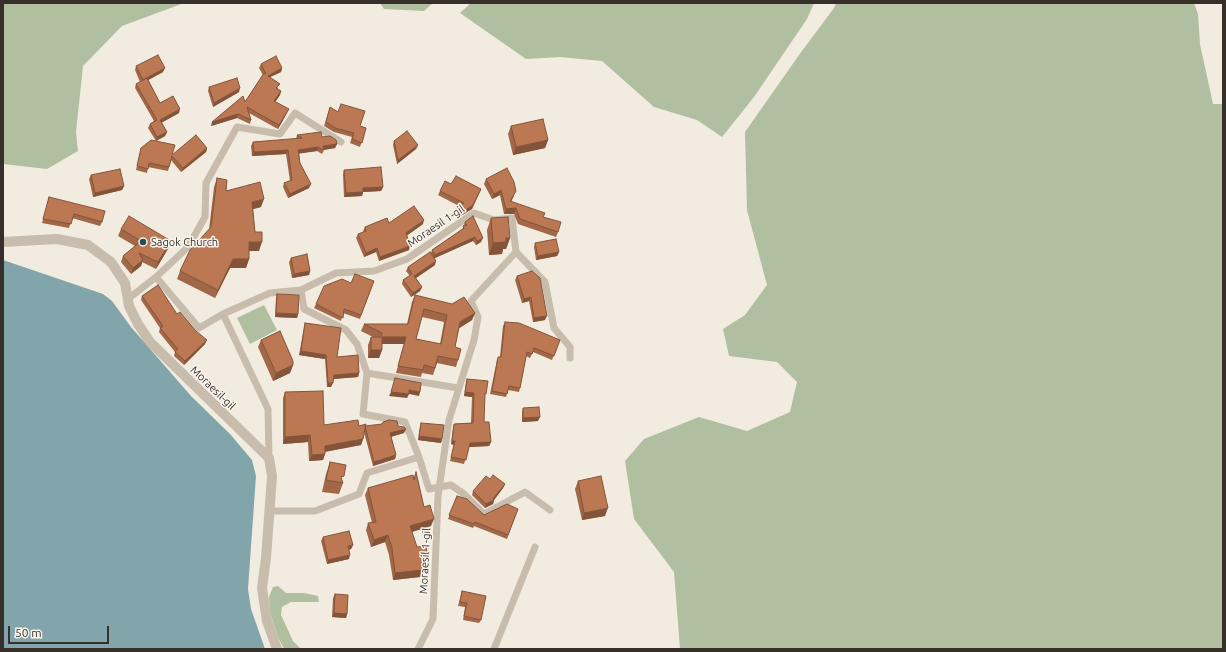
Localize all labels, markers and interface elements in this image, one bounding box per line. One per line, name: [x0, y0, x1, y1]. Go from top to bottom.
street label: Moraesil 1-gil: [405, 202, 467, 250]
place label: Sagok Church: [151, 235, 218, 249]
marker: Sagok Church: [138, 237, 148, 247]
street label: Moraesil-gil: [188, 363, 238, 413]
street label: Moraesil 1-gil: [417, 528, 433, 594]
scale bar: [10, 618, 111, 644]
text: 50 m: [15, 626, 42, 639]

